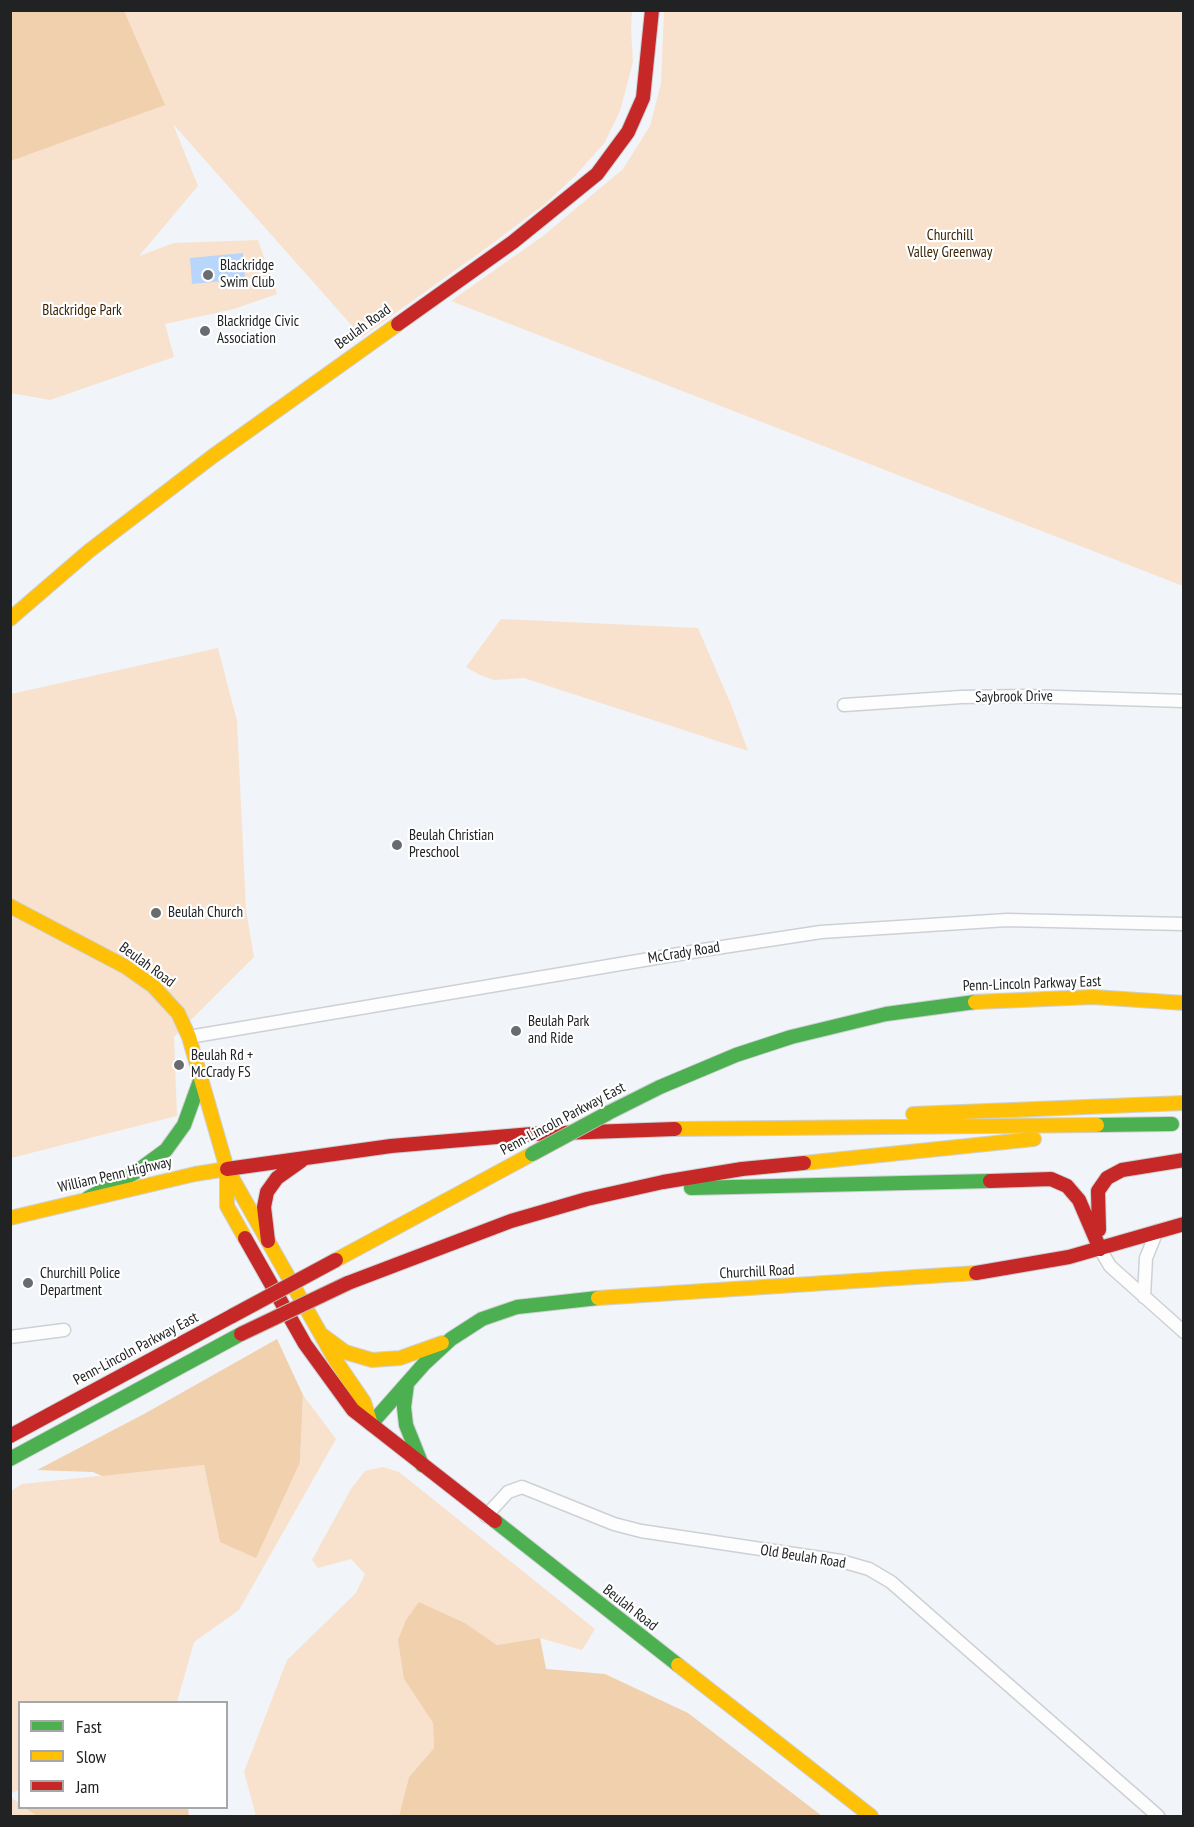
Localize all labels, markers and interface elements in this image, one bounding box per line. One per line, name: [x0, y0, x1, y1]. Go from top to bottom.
park label: Churchill Valley Greenway: [908, 227, 992, 262]
place label: Blackridge Swim Club: [220, 257, 275, 292]
marker: Blackridge Swim Club: [201, 268, 215, 282]
street label: Beulah Road: [332, 301, 394, 353]
park label: Blackridge Park: [42, 302, 122, 320]
place label: Blackridge Civic Association: [217, 313, 299, 348]
marker: Blackridge Civic Association: [198, 324, 212, 338]
street label: Saybrook Drive: [975, 687, 1053, 707]
place label: Beulah Christian Preschool: [409, 827, 494, 862]
marker: Beulah Christian Preschool: [390, 838, 404, 852]
place label: Beulah Church: [168, 904, 243, 922]
marker: Beulah Church: [149, 906, 163, 920]
street label: McCrady Road: [647, 938, 721, 968]
street label: Beulah Road: [116, 939, 178, 991]
street label: Penn-Lincoln Parkway East: [962, 973, 1102, 995]
place label: Beulah Park and Ride: [528, 1013, 589, 1048]
marker: Beulah Park and Ride: [509, 1024, 523, 1038]
place label: Beulah Rd + McCrady FS: [191, 1047, 253, 1082]
marker: Beulah Rd + McCrady FS: [172, 1058, 186, 1072]
street label: Penn-Lincoln Parkway East: [498, 1079, 628, 1159]
street label: William Penn Highway: [56, 1153, 174, 1197]
street label: Churchill Road: [719, 1261, 795, 1283]
place label: Churchill Police Department: [40, 1265, 120, 1300]
marker: Churchill Police Department: [21, 1276, 35, 1290]
street label: Penn-Lincoln Parkway East: [71, 1309, 201, 1389]
street label: Old Beulah Road: [759, 1541, 847, 1573]
street label: Beulah Road: [599, 1581, 661, 1635]
legend: [18, 1701, 228, 1809]
text: Fast: [76, 1715, 102, 1738]
text: Slow: [76, 1745, 106, 1768]
text: Jam: [76, 1775, 99, 1798]

